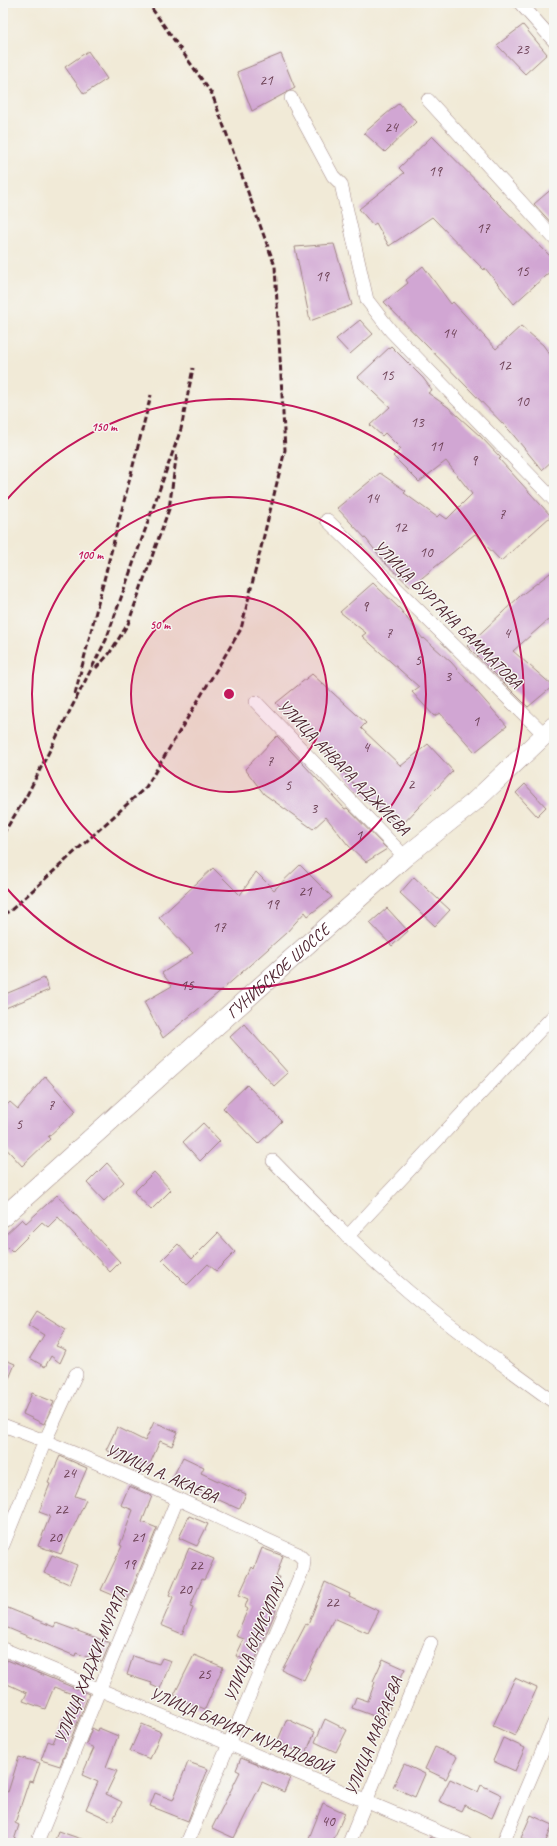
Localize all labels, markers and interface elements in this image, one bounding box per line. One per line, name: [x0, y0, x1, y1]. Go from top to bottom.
house number: 23: [515, 40, 530, 59]
house number: 21: [259, 71, 274, 90]
house number: 24: [384, 118, 399, 137]
house number: 19: [428, 162, 443, 181]
house number: 17: [476, 219, 491, 238]
house number: 15: [515, 262, 530, 281]
house number: 19: [315, 267, 330, 286]
house number: 14: [442, 324, 457, 343]
house number: 12: [497, 356, 512, 375]
house number: 15: [380, 366, 395, 385]
house number: 10: [515, 392, 530, 411]
house number: 13: [410, 413, 425, 432]
text: 150 m: [91, 419, 118, 435]
house number: 11: [429, 437, 444, 456]
house number: 9: [471, 451, 479, 470]
house number: 14: [365, 489, 380, 508]
house number: 7: [499, 505, 507, 524]
house number: 12: [393, 518, 408, 537]
street label: УЛИЦА БУРГАНА БАММАТОВА: [369, 536, 527, 694]
house number: 10: [419, 543, 434, 562]
text: 100 m: [77, 547, 104, 563]
house number: 9: [362, 597, 370, 616]
text: 50 m: [150, 617, 171, 633]
house number: 7: [386, 624, 394, 643]
house number: 4: [504, 624, 512, 643]
house number: 5: [415, 651, 423, 670]
house number: 3: [445, 667, 453, 686]
centre of rings: [222, 687, 236, 701]
street label: УЛИЦА АНВАРА АДЖИЕВА: [273, 695, 415, 841]
house number: 1: [473, 712, 481, 731]
house number: 4: [363, 738, 371, 757]
house number: 7: [267, 752, 275, 771]
house number: 2: [408, 775, 416, 794]
house number: 5: [285, 776, 293, 795]
house number: 3: [311, 799, 319, 818]
house number: 1: [356, 826, 364, 845]
house number: 21: [298, 882, 313, 901]
house number: 19: [265, 895, 280, 914]
house number: 17: [212, 918, 227, 937]
street label: ГУНИБСКОЕ ШОССЕ: [222, 918, 336, 1023]
house number: 15: [180, 976, 195, 995]
house number: 7: [48, 1096, 56, 1115]
house number: 5: [16, 1115, 24, 1134]
street label: УЛИЦА А. АКАЕВА: [102, 1439, 222, 1508]
house number: 24: [62, 1464, 77, 1483]
house number: 22: [54, 1500, 69, 1519]
house number: 20: [48, 1528, 63, 1547]
house number: 21: [131, 1528, 146, 1547]
house number: 19: [122, 1555, 137, 1574]
house number: 22: [189, 1556, 204, 1575]
street label: УЛИЦА ЮНИСИЛАУ: [219, 1573, 291, 1705]
house number: 20: [178, 1580, 193, 1599]
street label: УЛИЦА ХАДЖИ-МУРАТА: [50, 1584, 132, 1746]
house number: 22: [325, 1593, 340, 1612]
house number: 25: [197, 1665, 212, 1684]
street label: УЛИЦА МАВРАЕВА: [340, 1673, 407, 1798]
street label: УЛИЦА БАРИЯТ МУРАДОВОЙ: [147, 1683, 338, 1780]
house number: 40: [321, 1812, 336, 1831]

